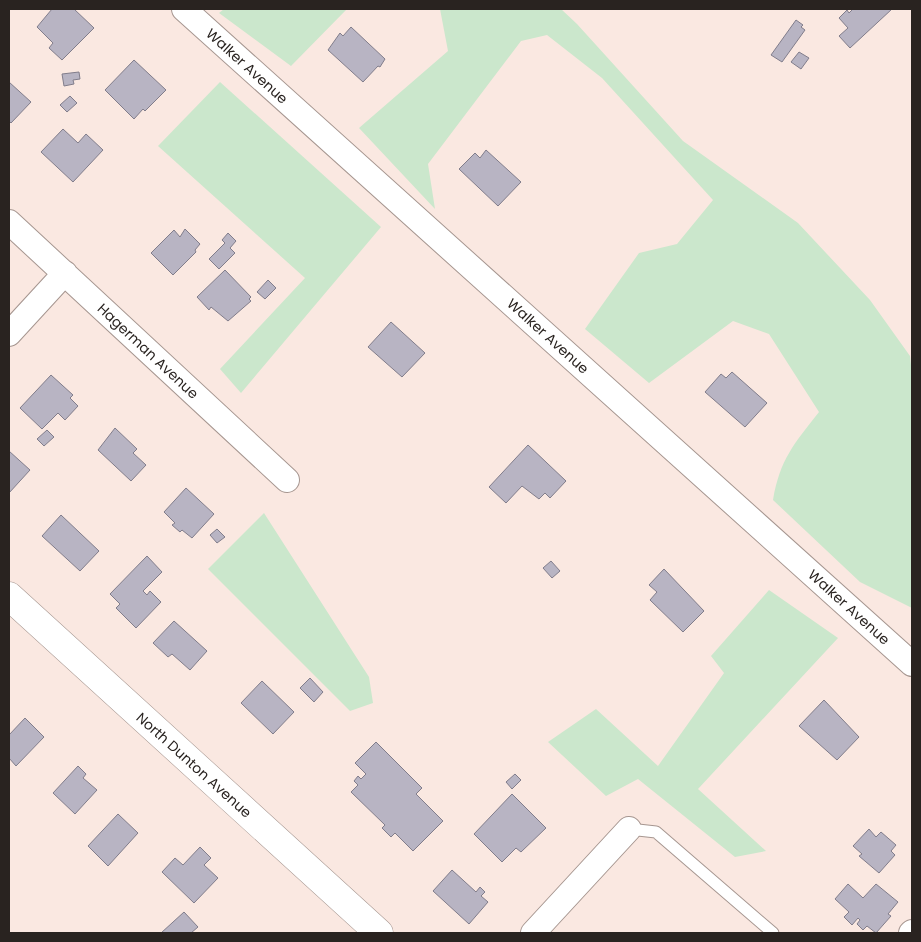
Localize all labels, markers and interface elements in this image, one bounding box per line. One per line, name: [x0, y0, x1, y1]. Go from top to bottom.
street label: Walker Avenue: [202, 24, 293, 108]
street label: Walker Avenue: [503, 294, 594, 378]
street label: Hagerman Avenue: [93, 299, 203, 403]
street label: Walker Avenue: [804, 565, 895, 649]
street label: North Dunton Avenue: [132, 708, 256, 822]

